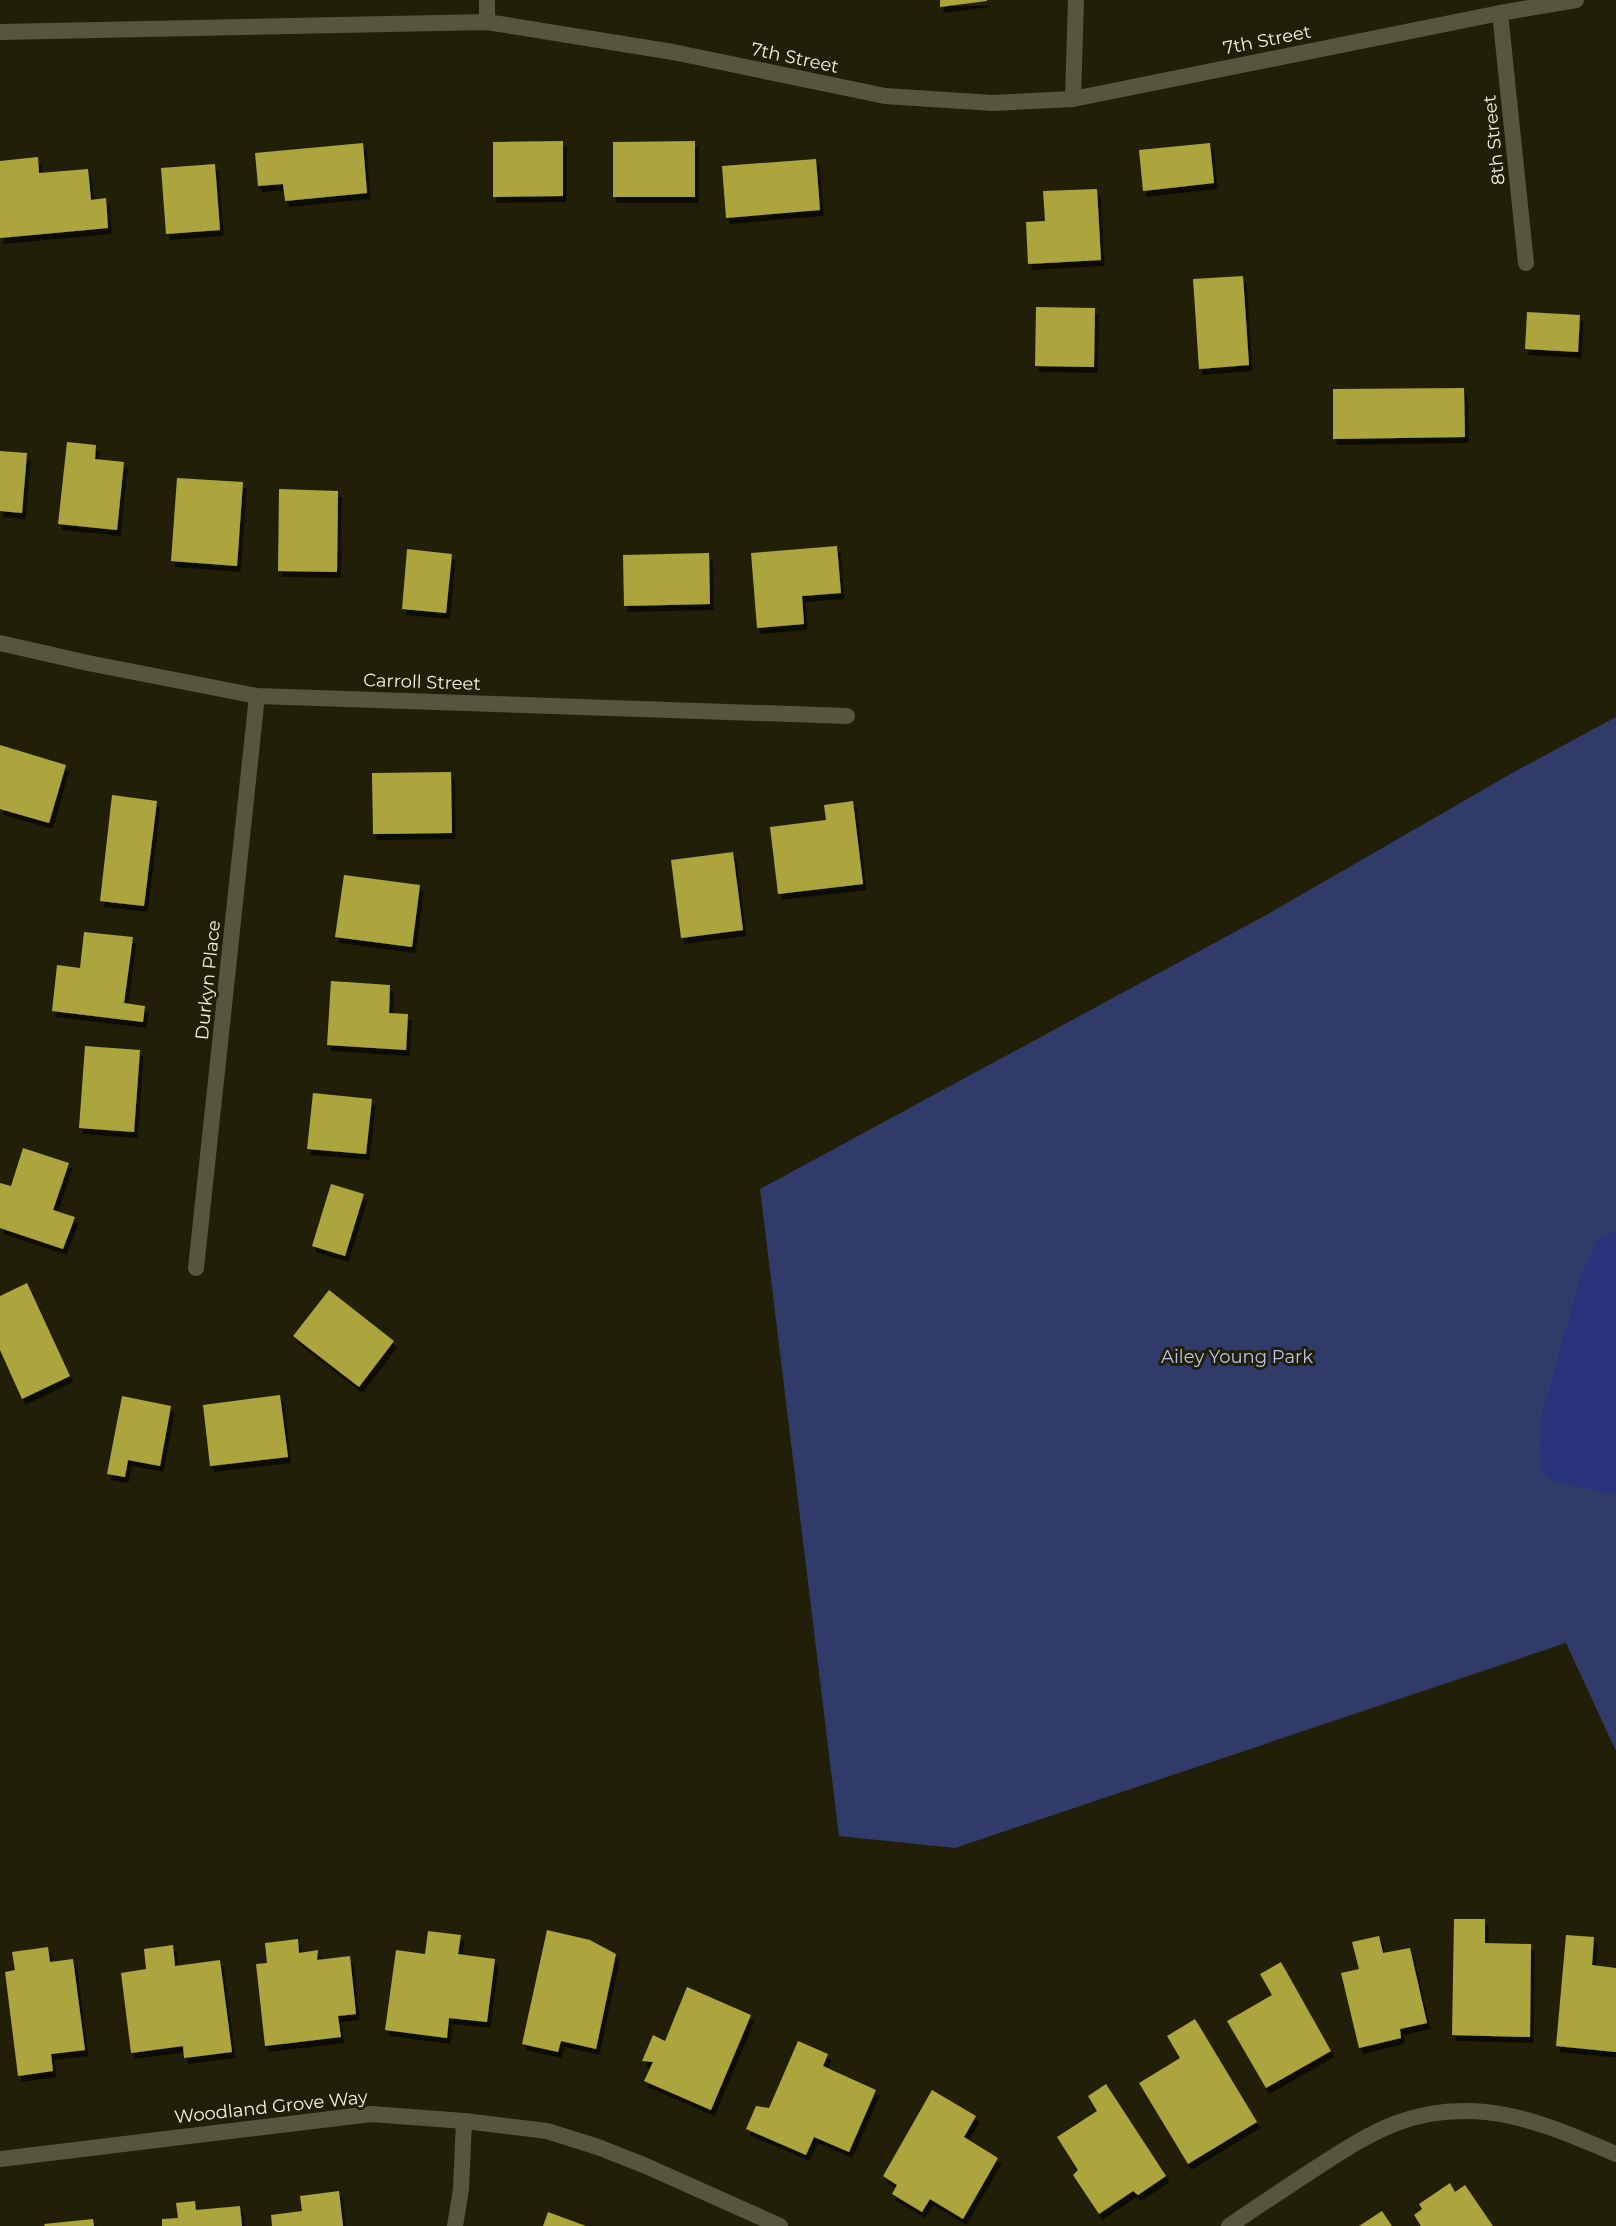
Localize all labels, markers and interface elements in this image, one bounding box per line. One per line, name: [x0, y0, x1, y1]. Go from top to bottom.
street label: 7th Street: [1221, 21, 1313, 59]
street label: 7th Street: [749, 38, 841, 78]
street label: 8th Street: [1478, 94, 1510, 186]
street label: Carroll Street: [363, 669, 481, 695]
street label: Durkyn Place: [191, 919, 225, 1041]
park label: Ailey Young Park: [1161, 1346, 1313, 1368]
street label: Woodland Grove Way: [173, 2086, 369, 2128]

